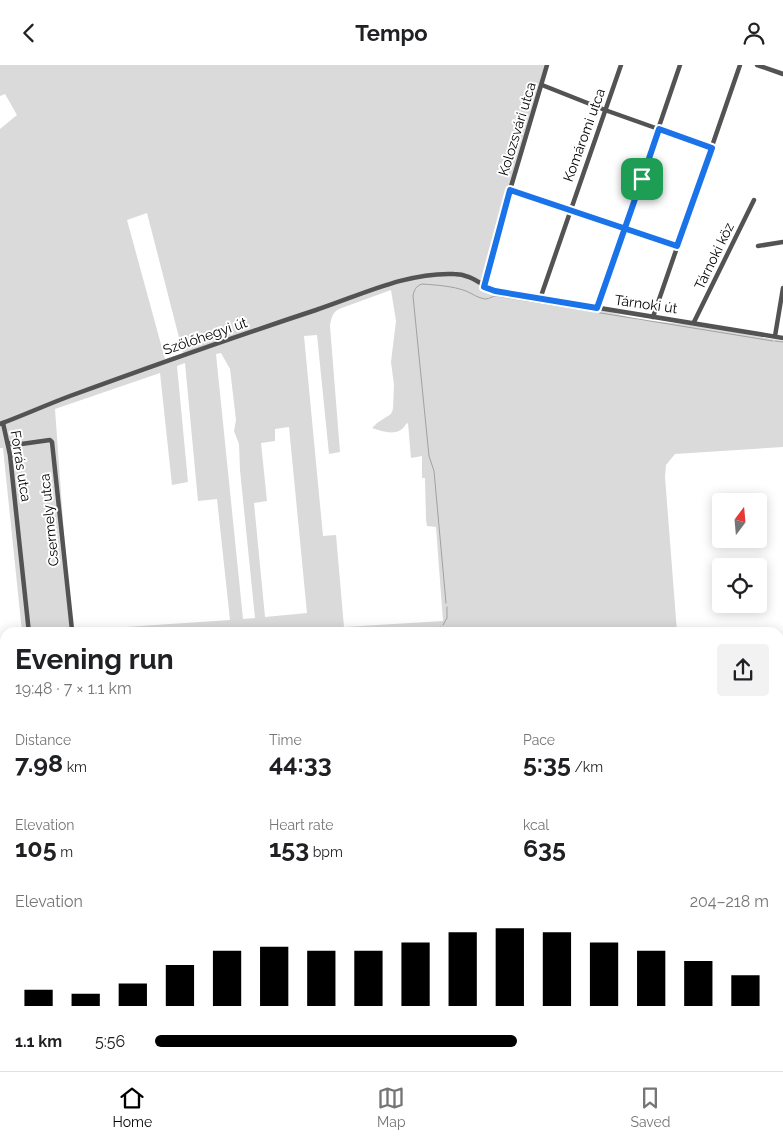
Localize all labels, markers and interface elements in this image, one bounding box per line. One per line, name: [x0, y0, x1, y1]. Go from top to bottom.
icon: back: [15, 19, 43, 47]
icon: person: [740, 19, 768, 47]
text: Tempo: [355, 20, 428, 46]
street label: Kolozsvári utca: [495, 80, 539, 178]
street label: Komáromi utca: [560, 86, 608, 184]
pin: [621, 158, 663, 200]
icon: arrive: [628, 165, 656, 193]
street label: Tárnoki köz: [691, 220, 737, 292]
street label: Tárnoki út: [614, 292, 679, 316]
street label: Szőlőhegyi út: [161, 314, 249, 358]
street label: Forrás utca: [7, 429, 35, 503]
street label: Csermely utca: [36, 473, 62, 567]
north arrow: [712, 493, 768, 547]
map controls: [712, 493, 767, 613]
button: locate: [712, 558, 767, 613]
text: Evening run: [15, 643, 174, 676]
button: share: [717, 644, 769, 696]
text: 19:48 · 7 × 1.1 km: [15, 679, 132, 698]
text: Distance: [15, 732, 71, 748]
text: Time: [269, 732, 302, 748]
text: Pace: [523, 732, 555, 748]
text: 7.98: [15, 748, 63, 778]
text: 44:33: [269, 748, 332, 778]
text: 5:35: [523, 748, 571, 778]
text: km: [63, 759, 87, 775]
text: /km: [571, 759, 603, 775]
text: Elevation: [15, 817, 74, 833]
text: Heart rate: [269, 817, 333, 833]
text: kcal: [523, 817, 549, 833]
text: 105: [15, 833, 57, 863]
text: 153: [269, 833, 309, 863]
text: 635: [523, 833, 566, 863]
text: m: [57, 844, 73, 860]
text: bpm: [309, 844, 343, 860]
text: Elevation: [15, 892, 83, 911]
text: 204–218 m: [690, 892, 769, 911]
text: 1.1 km: [15, 1032, 62, 1051]
text: 5:56: [95, 1032, 125, 1051]
tab: Home: [112, 1084, 152, 1130]
tab: Map: [377, 1084, 406, 1130]
tab: Saved: [630, 1084, 671, 1130]

